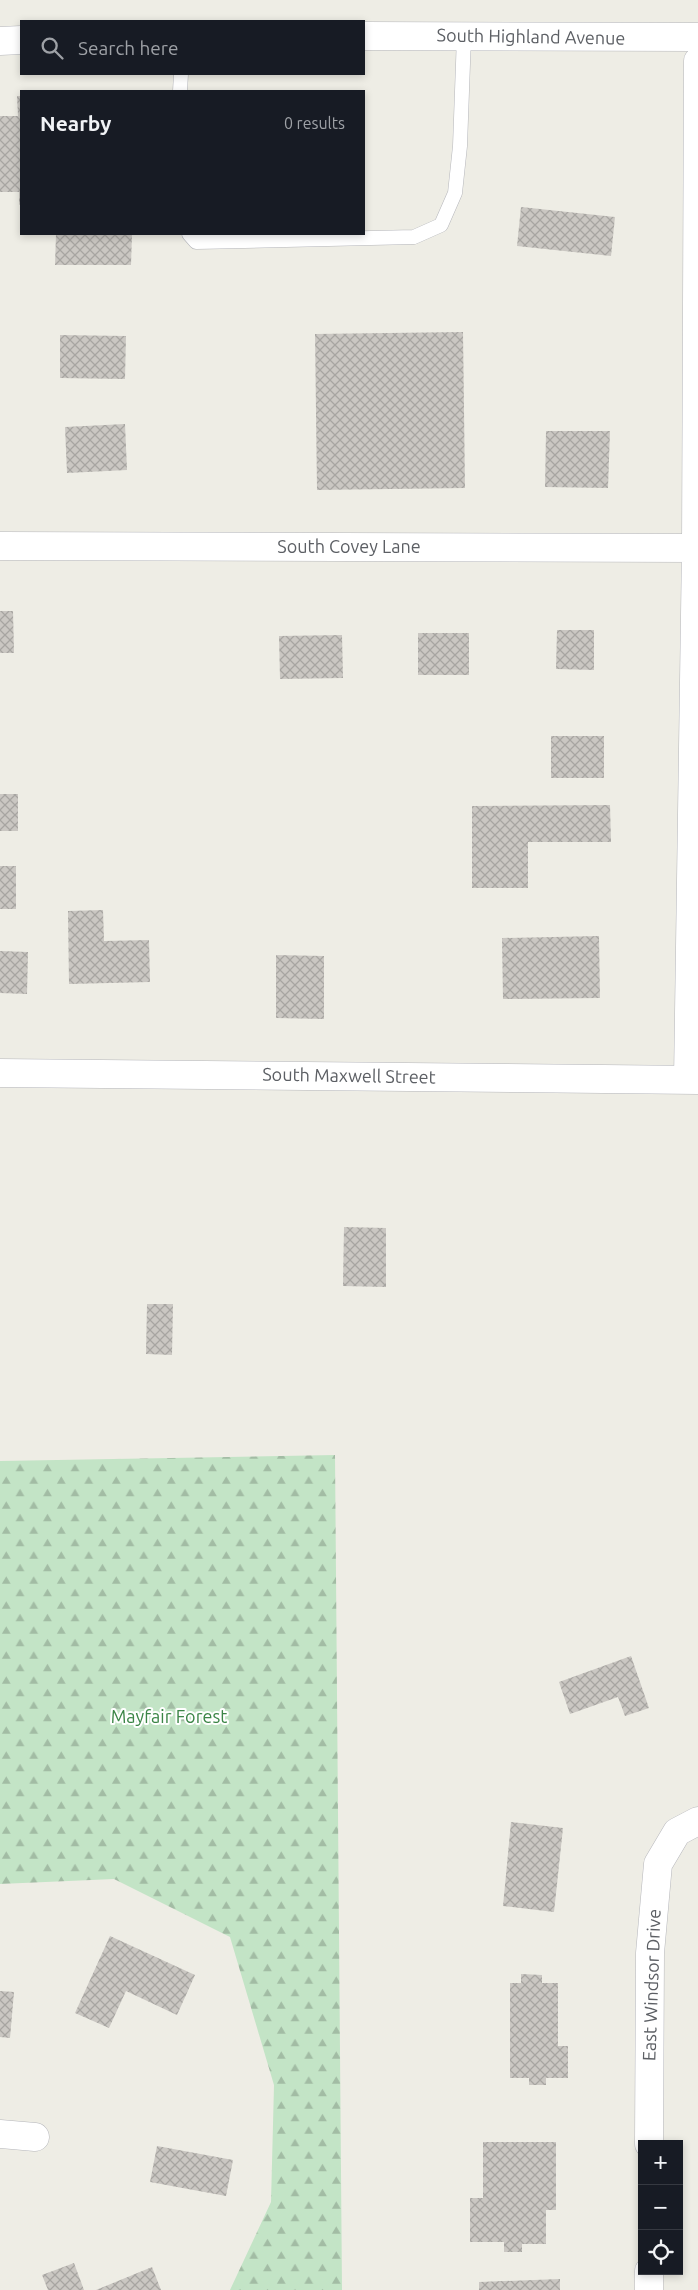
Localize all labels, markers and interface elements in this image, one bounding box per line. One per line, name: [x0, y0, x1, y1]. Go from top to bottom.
search box: [20, 20, 365, 75]
street label: South Highland Avenue: [436, 24, 626, 48]
icon: search: [38, 34, 66, 62]
text: Search here: [78, 37, 178, 59]
text: Nearby: [40, 111, 111, 135]
text: 0 results: [284, 114, 345, 132]
street label: South Covey Lane: [277, 536, 421, 556]
street label: South Maxwell Street: [262, 1063, 436, 1087]
park label: Mayfair Forest: [111, 1706, 227, 1726]
street label: East Windsor Drive: [638, 1908, 664, 2061]
map controls: [638, 2140, 683, 2275]
button: +: [638, 2140, 683, 2185]
button: −: [638, 2185, 683, 2230]
button: locate: [638, 2230, 683, 2275]

